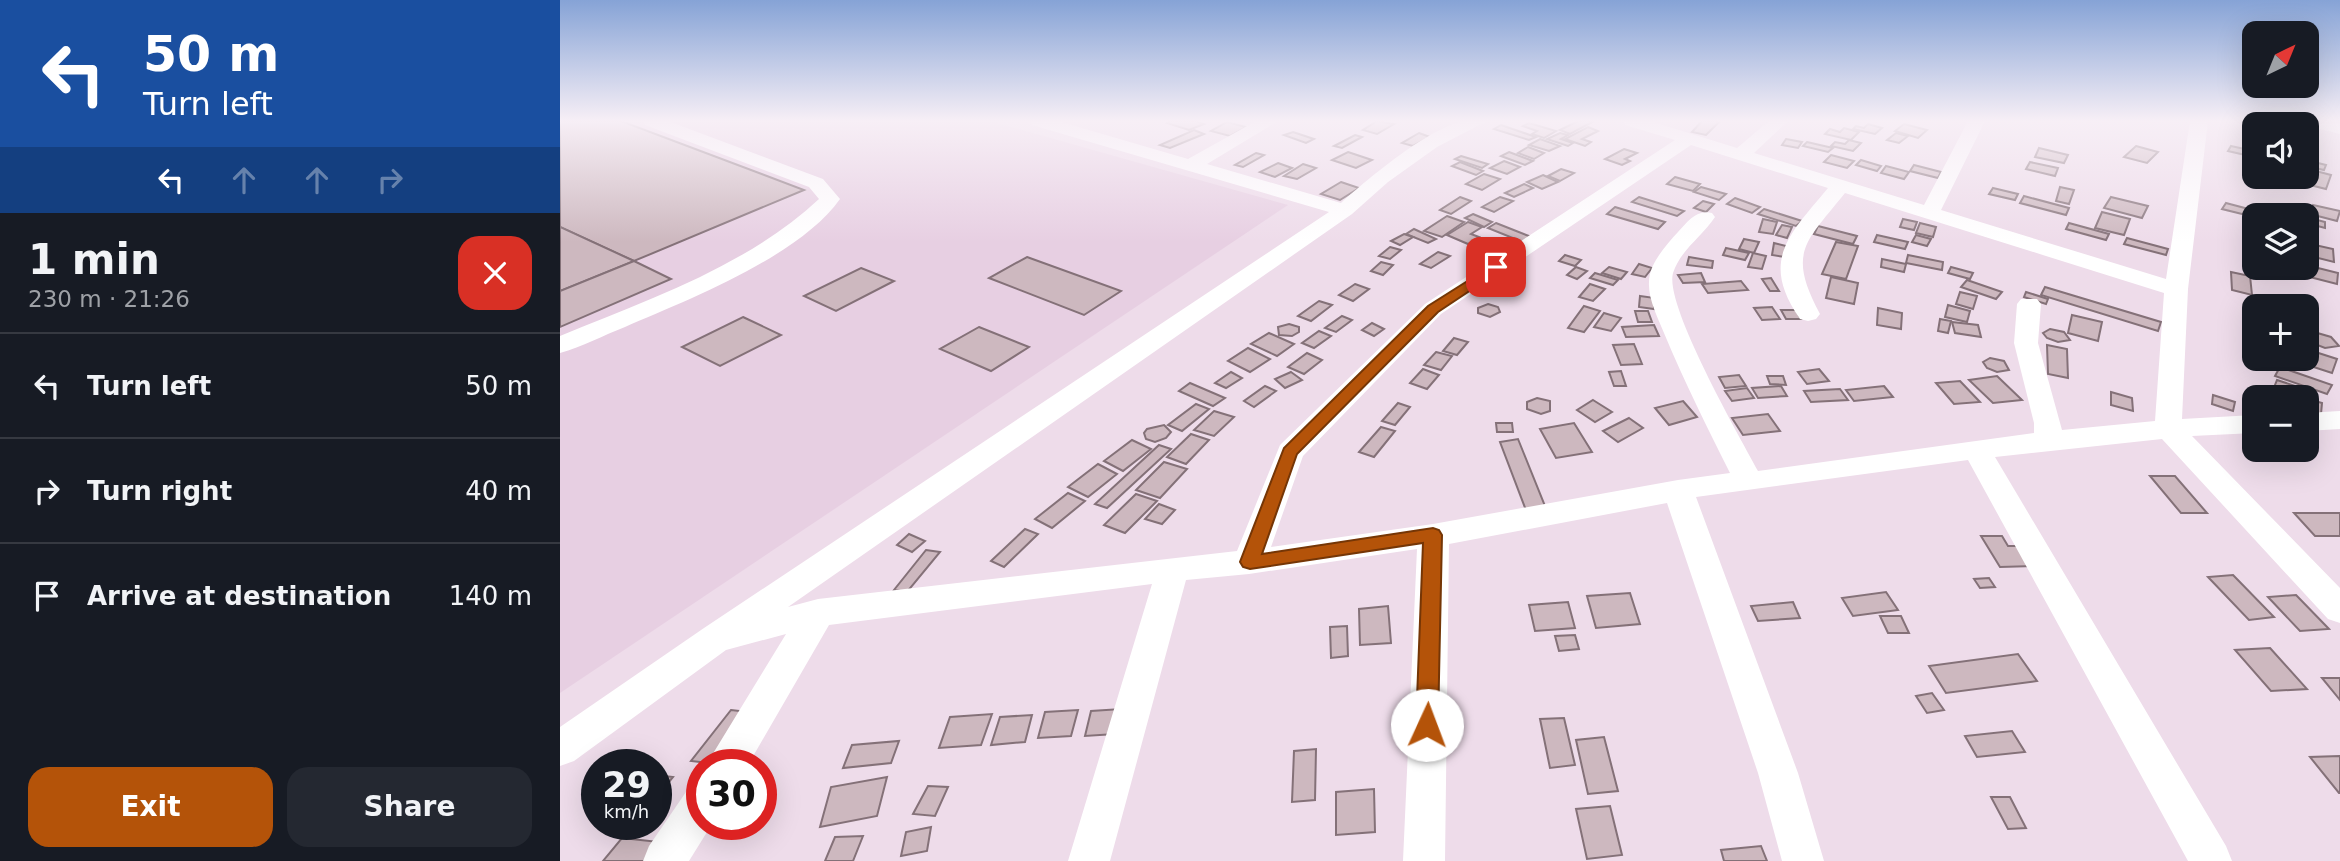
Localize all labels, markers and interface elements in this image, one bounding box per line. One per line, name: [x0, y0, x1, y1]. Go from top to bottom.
north arrow: [2242, 21, 2319, 98]
map controls: [2242, 21, 2319, 462]
text: 50 m: [143, 26, 279, 83]
icon: left: [28, 28, 119, 119]
text: Turn left: [143, 85, 273, 123]
button: sound: [2242, 112, 2319, 189]
icon: left: [152, 161, 190, 199]
icon: ahead: [225, 161, 263, 199]
icon: ahead: [298, 161, 336, 199]
icon: right: [371, 161, 409, 199]
button: layers: [2242, 203, 2319, 280]
text: 1 min: [28, 235, 160, 284]
button: close: [458, 236, 532, 310]
pin: [1466, 237, 1526, 297]
icon: arrive: [1477, 248, 1515, 286]
text: 230 m · 21:26: [28, 286, 190, 312]
button: +: [2242, 294, 2319, 371]
icon: left: [28, 367, 66, 405]
text: Turn left: [87, 371, 211, 401]
text: 50 m: [465, 371, 532, 401]
button: −: [2242, 385, 2319, 462]
icon: right: [28, 472, 66, 510]
text: Turn right: [87, 476, 232, 506]
text: 40 m: [465, 476, 532, 506]
icon: arrive: [28, 577, 66, 615]
text: Arrive at destination: [87, 581, 391, 611]
text: 140 m: [449, 581, 532, 611]
position arrow: [1390, 688, 1464, 762]
speed limit sign: 30: [686, 749, 777, 840]
text: 29: [602, 765, 651, 805]
button: Exit: [28, 767, 273, 847]
button: Share: [287, 767, 532, 847]
text: km/h: [604, 801, 649, 822]

